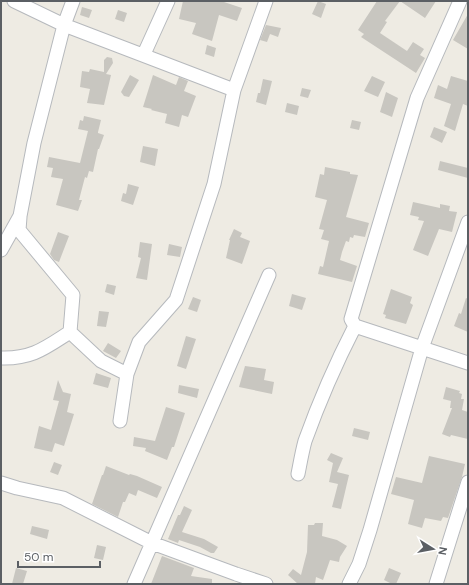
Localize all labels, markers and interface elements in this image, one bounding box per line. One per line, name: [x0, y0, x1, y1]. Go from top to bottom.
north arrow: [413, 529, 453, 569]
scale bar: [18, 543, 100, 569]
text: N: [435, 546, 450, 556]
text: 50 m: [24, 549, 53, 565]

